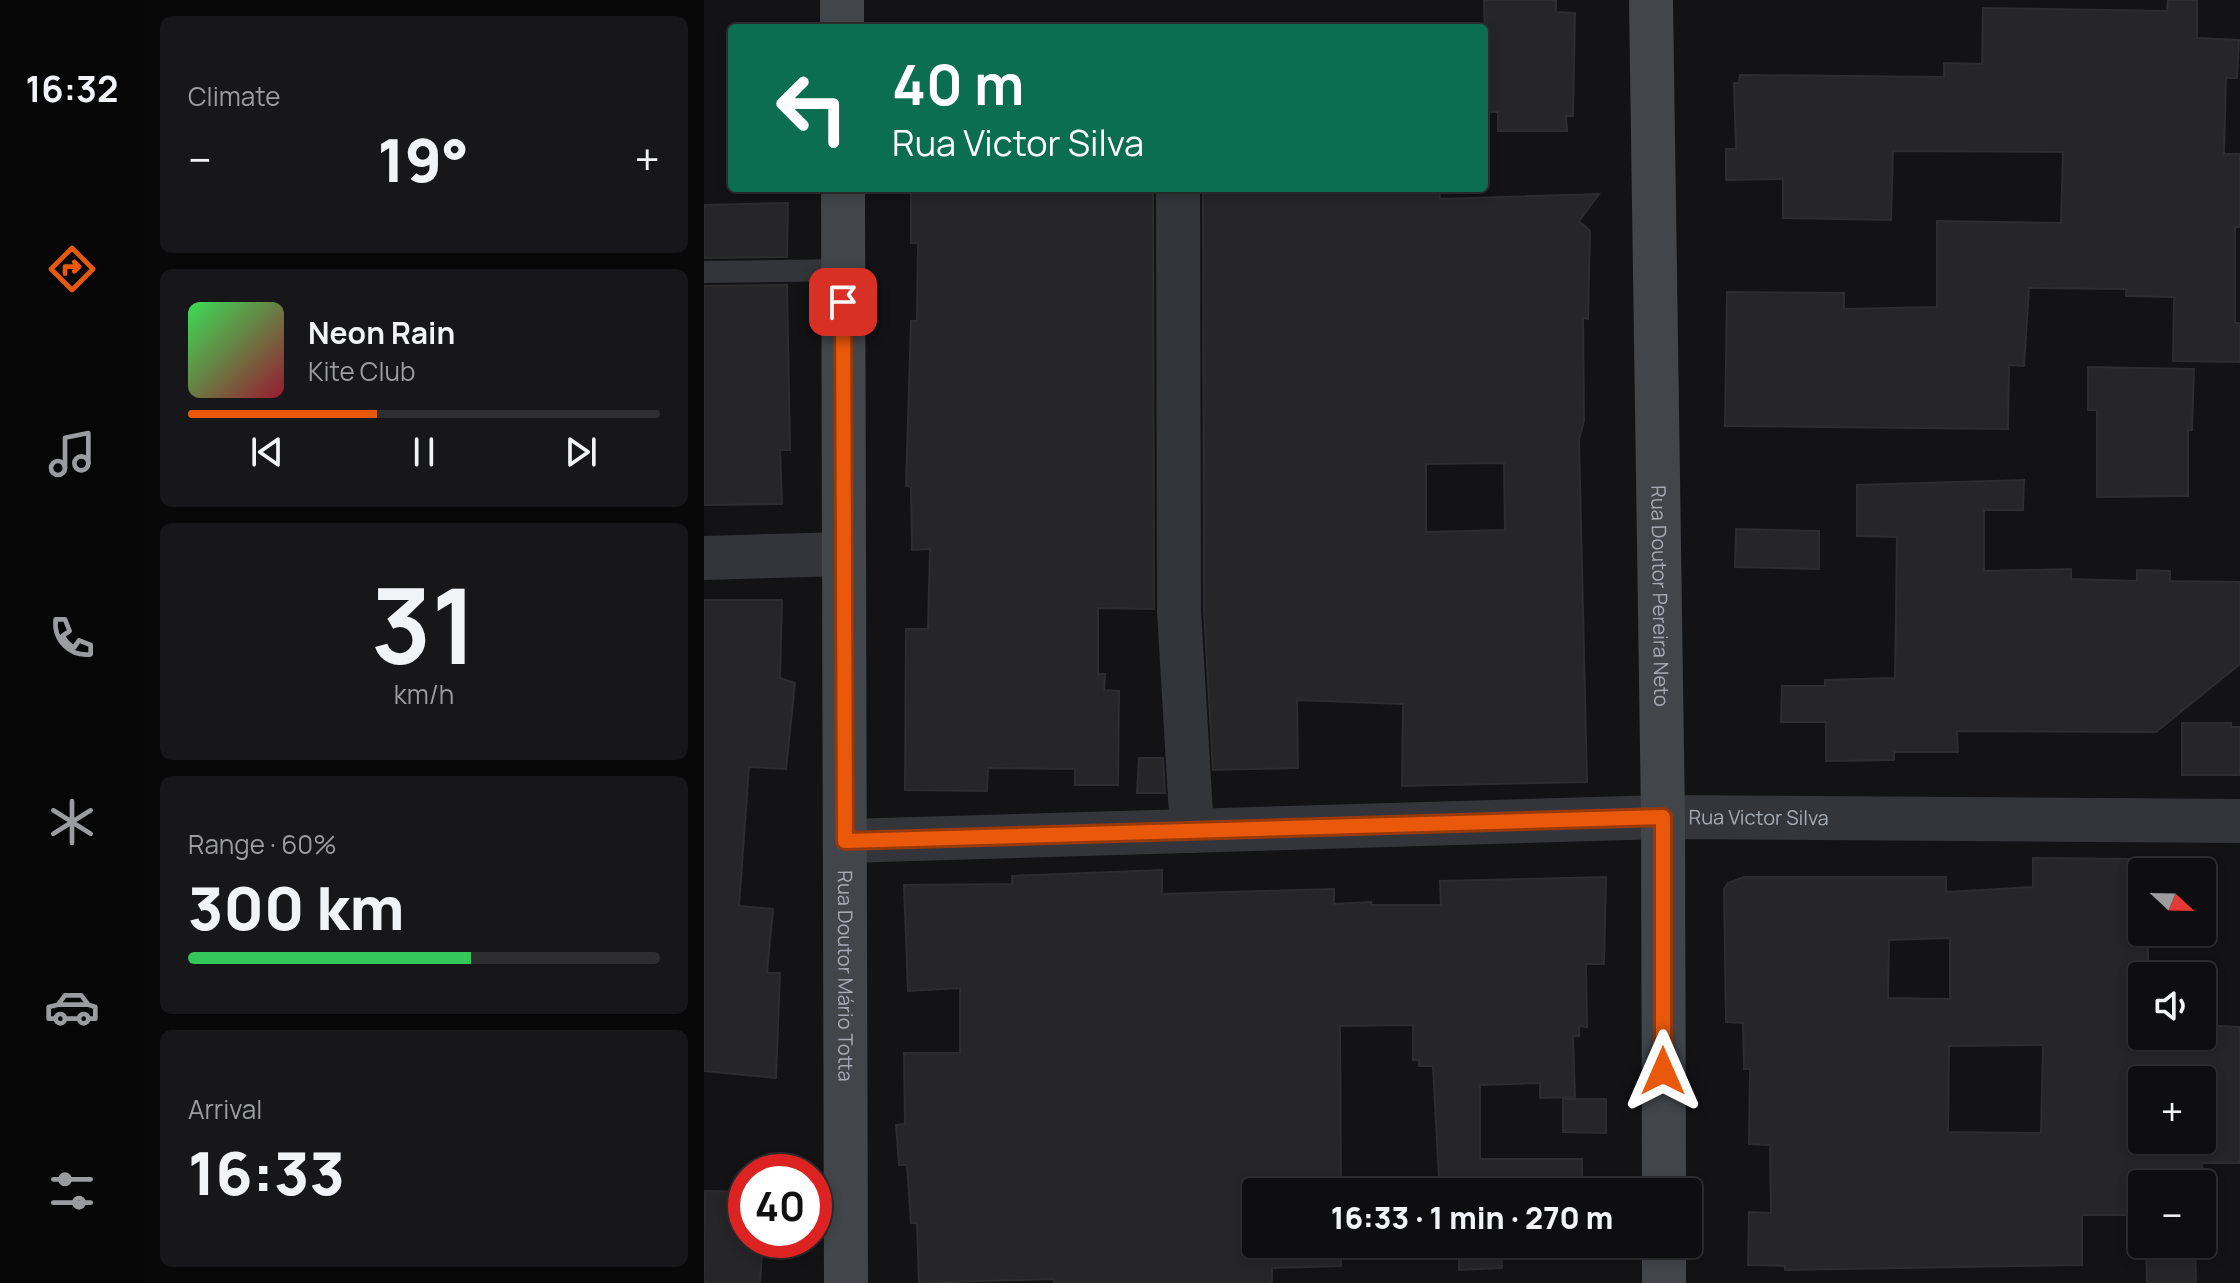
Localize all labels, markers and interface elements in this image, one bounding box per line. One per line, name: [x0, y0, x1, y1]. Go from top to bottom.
text: 40 m: [892, 45, 1024, 122]
icon: left: [760, 56, 864, 160]
text: 16:32: [26, 64, 118, 113]
text: Climate: [188, 78, 280, 114]
text: 19°: [377, 118, 469, 200]
text: Rua Victor Silva: [892, 118, 1144, 167]
text: −: [188, 129, 212, 189]
text: +: [635, 129, 660, 189]
icon: directions: [44, 241, 100, 297]
pin: [809, 268, 877, 336]
icon: arrive: [821, 280, 865, 324]
text: Neon Rain: [308, 312, 455, 353]
text: Kite Club: [308, 353, 415, 389]
icon: music: [44, 426, 100, 482]
icon: previous: [245, 430, 289, 474]
icon: pause: [402, 430, 446, 474]
icon: next: [559, 430, 603, 474]
street label: Rua Doutor Pereira Neto: [1645, 485, 1675, 707]
text: 31: [371, 553, 477, 695]
icon: phone: [44, 610, 100, 666]
text: km/h: [394, 676, 454, 712]
icon: climate: [44, 794, 100, 850]
street label: Rua Victor Silva: [1688, 803, 1829, 831]
text: Range · 60%: [188, 826, 337, 862]
north arrow: [2128, 858, 2216, 946]
map controls: [2128, 858, 2216, 1258]
text: 300 km: [188, 866, 404, 948]
street label: Rua Doutor Mário Totta: [832, 870, 859, 1082]
button: sound: [2128, 962, 2216, 1050]
icon: car: [44, 979, 100, 1035]
position arrow: [1621, 1029, 1705, 1113]
button: +: [2128, 1066, 2216, 1154]
text: Arrival: [188, 1091, 262, 1127]
text: 16:33: [188, 1131, 345, 1213]
speed limit sign: 40: [728, 1154, 832, 1258]
icon: filters: [44, 1163, 100, 1219]
button: −: [2128, 1170, 2216, 1258]
text: 16:33 · 1 min · 270 m: [1331, 1197, 1613, 1238]

